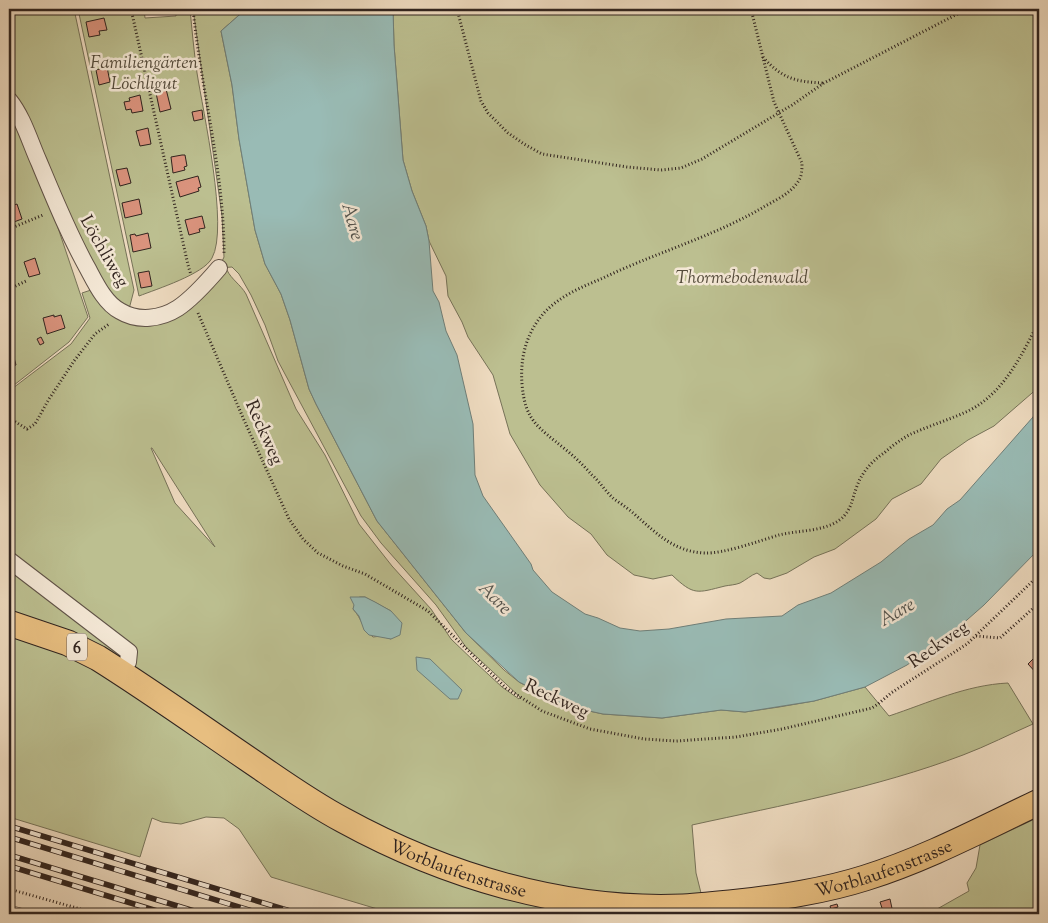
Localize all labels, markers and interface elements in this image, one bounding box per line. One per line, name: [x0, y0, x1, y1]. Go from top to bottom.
park label: Familiengärten Löchligut: [90, 51, 198, 98]
water label: Aare: [333, 200, 370, 244]
street label: Löchliweg: [72, 211, 134, 293]
park label: Thormebodenwald: [676, 266, 808, 292]
street label: Reckweg: [237, 396, 289, 470]
water label: Aare: [471, 576, 517, 622]
water label: Aare: [874, 592, 921, 634]
street label: Reckweg: [904, 615, 975, 676]
road number: 6: [67, 634, 87, 660]
street label: Reckweg: [520, 674, 593, 726]
street label: Worblaufenstrasse: [385, 834, 529, 906]
street label: Worblaufenstrasse: [813, 834, 957, 905]

